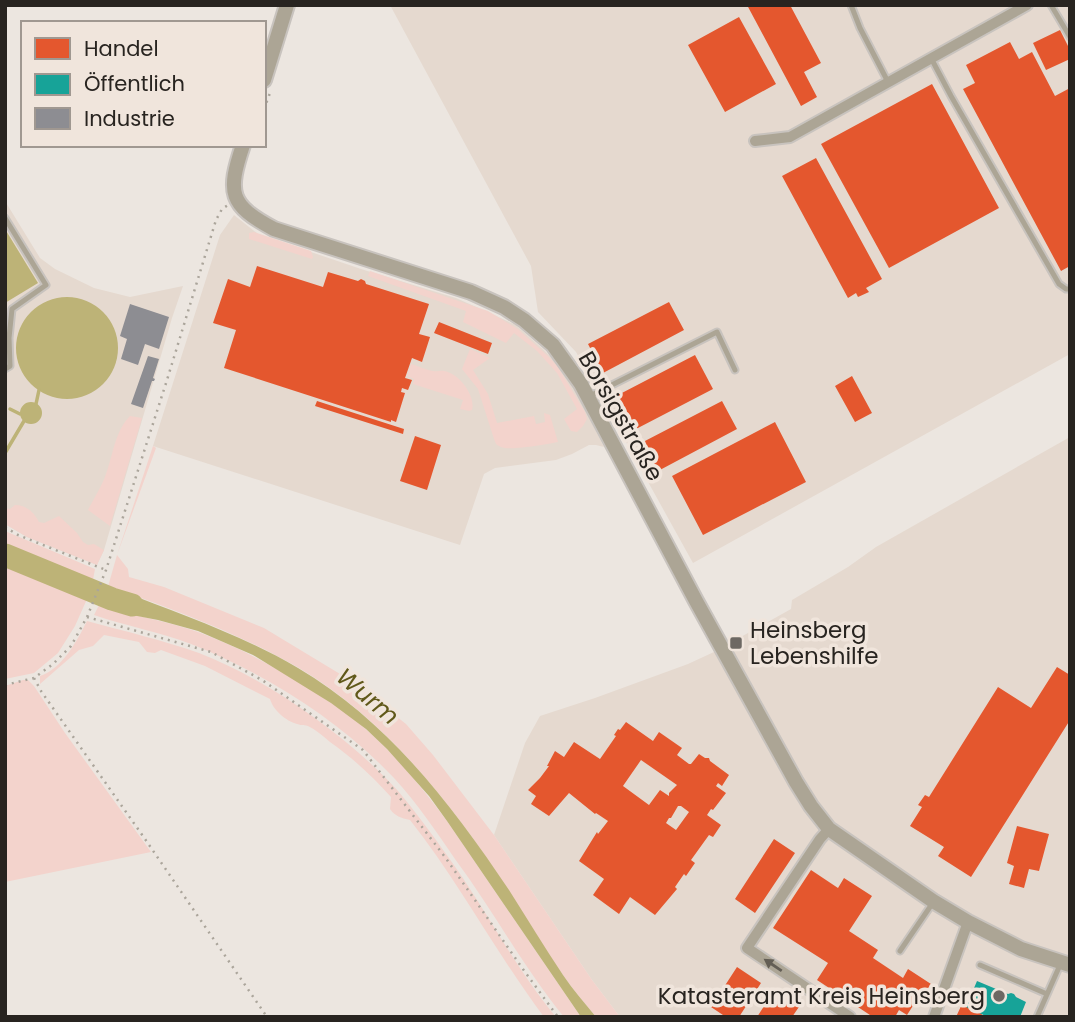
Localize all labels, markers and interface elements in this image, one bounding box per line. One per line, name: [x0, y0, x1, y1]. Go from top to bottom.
legend: [21, 21, 266, 147]
text: Handel: [84, 34, 159, 63]
text: Öffentlich: [84, 69, 185, 98]
text: Industrie: [84, 104, 175, 133]
street label: Borsigstraße: [571, 345, 671, 487]
place label: Heinsberg Lebenshilfe: [750, 614, 879, 672]
marker: Heinsberg Lebenshilfe: [728, 635, 744, 651]
water label: Wurm: [330, 660, 406, 732]
one-way arrow: [763, 959, 782, 972]
place label: Katasteramt Kreis Heinsberg: [658, 980, 985, 1012]
marker: Katasteramt Kreis Heinsberg: [991, 988, 1007, 1004]

